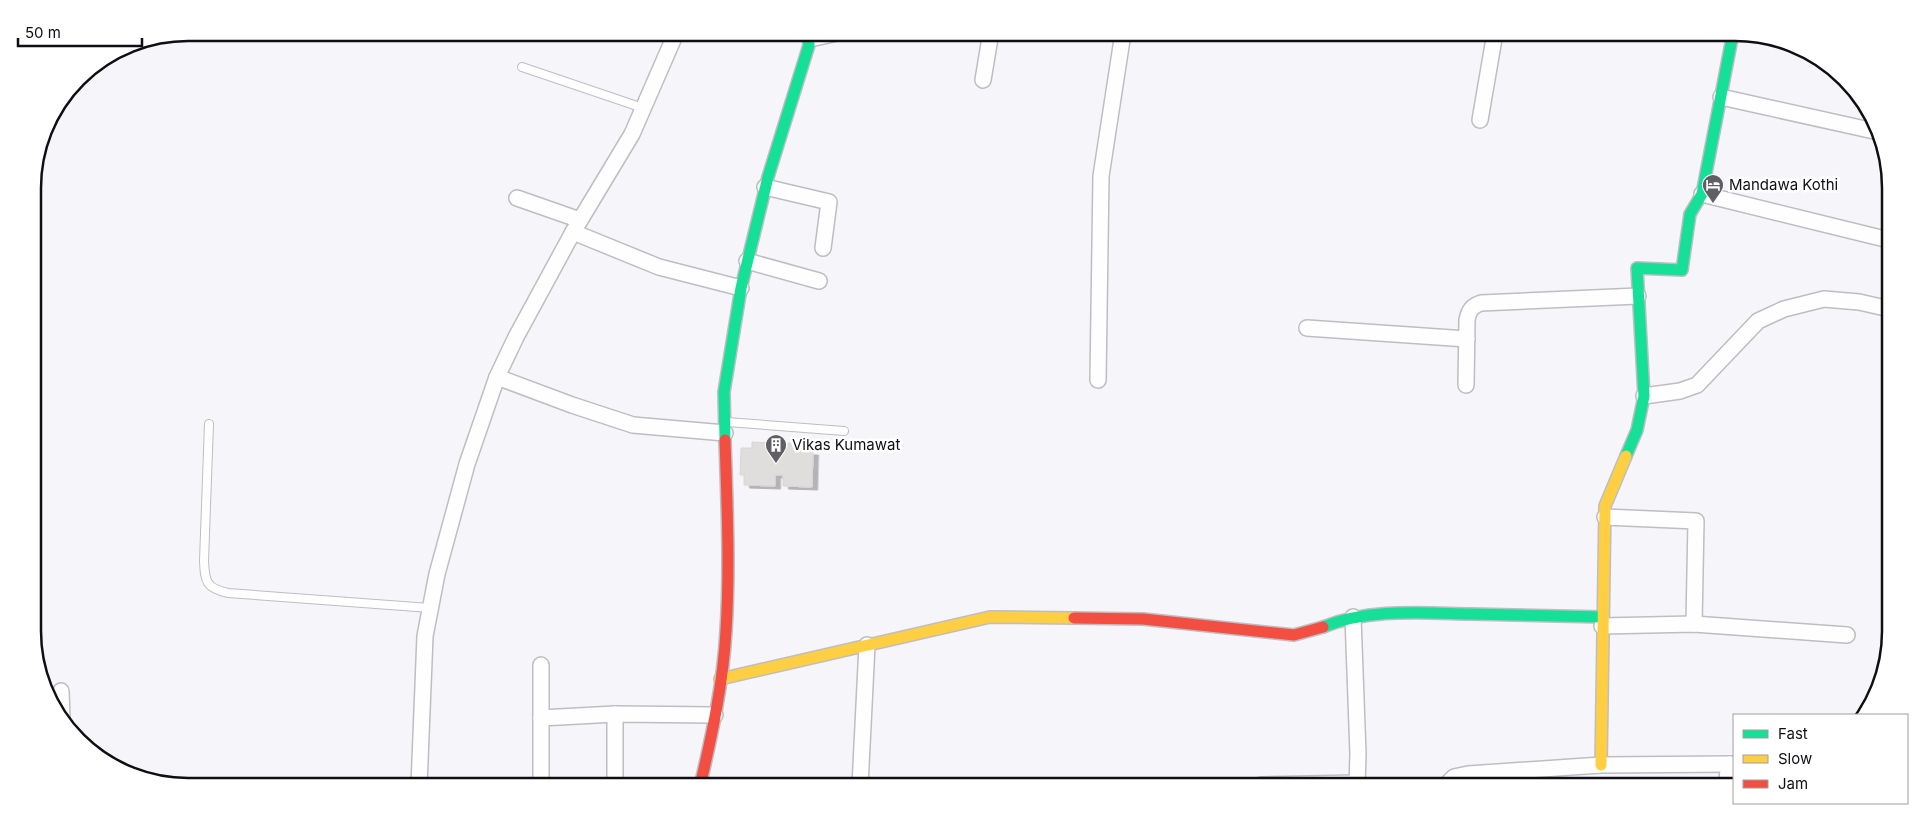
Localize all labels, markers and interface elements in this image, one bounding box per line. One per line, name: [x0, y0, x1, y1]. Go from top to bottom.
scale bar: [18, 15, 141, 47]
text: 50 m: [25, 23, 61, 42]
hotel icon: Mandawa Kothi: [1701, 173, 1725, 204]
place label: Mandawa Kothi: [1729, 175, 1838, 194]
building icon: Vikas Kumawat: [764, 433, 788, 464]
place label: Vikas Kumawat: [792, 435, 900, 454]
legend: [1733, 714, 1908, 804]
text: Fast: [1778, 724, 1808, 743]
text: Slow: [1778, 749, 1812, 768]
text: Jam: [1778, 774, 1808, 793]

